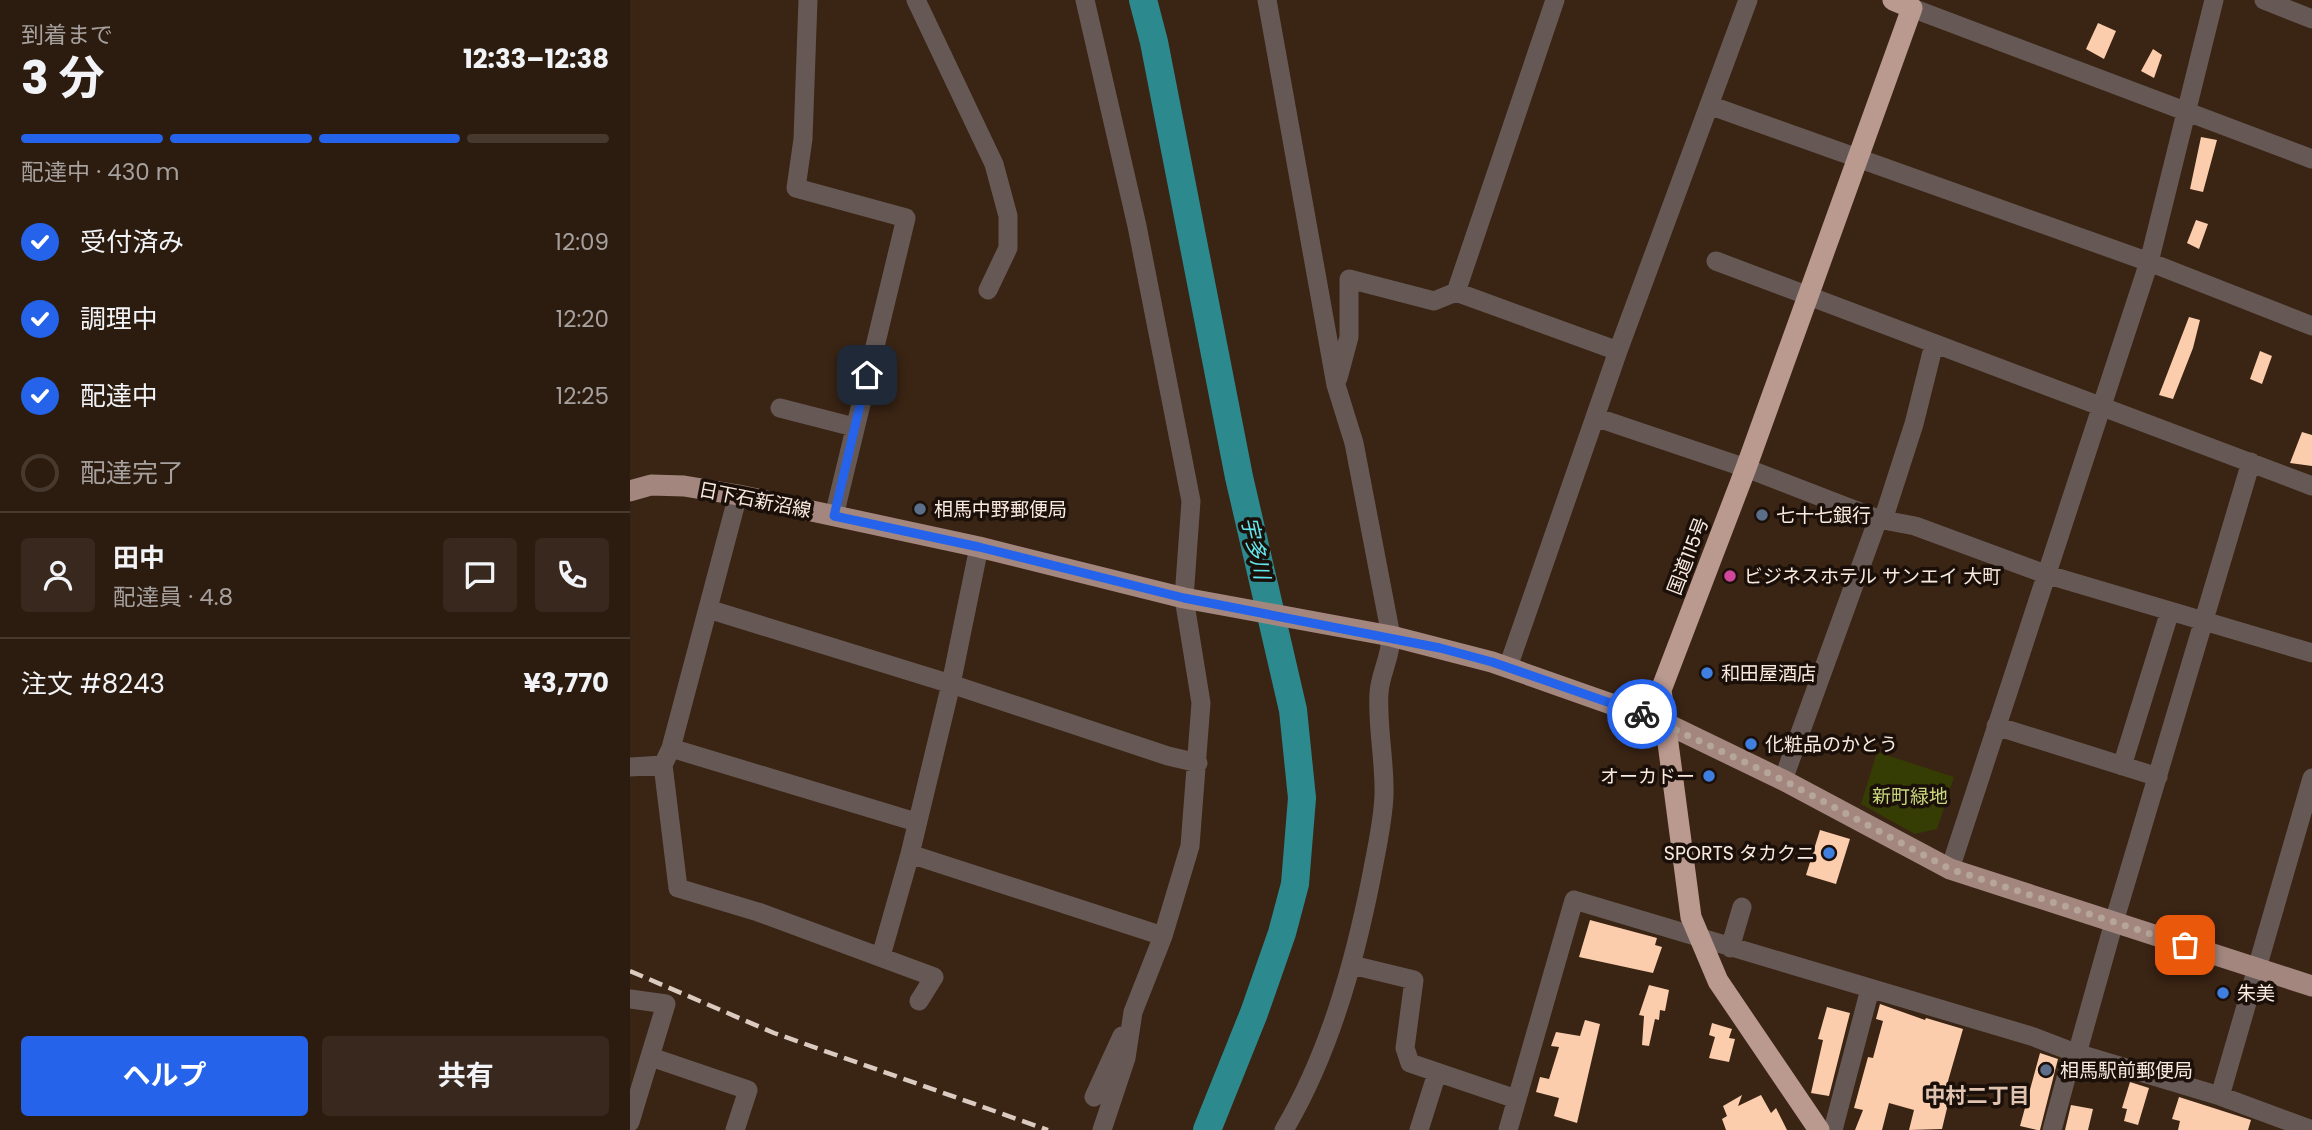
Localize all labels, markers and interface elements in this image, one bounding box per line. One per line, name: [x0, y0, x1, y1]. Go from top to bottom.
text: 到着まで: [21, 19, 113, 51]
text: 12:33–12:38: [463, 41, 609, 77]
text: 3 分: [21, 46, 105, 110]
text: 配達中 · 430 m: [21, 156, 179, 188]
icon: check: [21, 223, 59, 261]
text: 受付済み: [80, 224, 184, 260]
text: 12:09: [555, 226, 609, 258]
icon: check: [21, 300, 59, 338]
text: 調理中: [80, 301, 158, 337]
text: 12:20: [556, 303, 609, 335]
pin: [837, 345, 897, 405]
icon: home: [848, 356, 886, 394]
icon: check: [21, 377, 59, 415]
text: 配達中: [80, 378, 158, 414]
text: 12:25: [556, 380, 609, 412]
text: 配達完了: [80, 455, 184, 491]
street label: 日下石新沼線: [696, 476, 814, 524]
place label: 相馬中野郵便局: [934, 496, 1067, 523]
marker: 相馬中野郵便局: [912, 501, 928, 517]
place label: 七十七銀行: [1776, 502, 1871, 529]
marker: 七十七銀行: [1754, 507, 1770, 523]
street label: 国道115号: [1661, 513, 1715, 599]
water label: 宇多川: [1235, 514, 1278, 584]
button: person: [21, 538, 95, 612]
button: chat: [443, 538, 517, 612]
button: phone: [535, 538, 609, 612]
text: 田中: [113, 540, 165, 576]
place label: ビジネスホテル サンエイ 大町: [1744, 563, 2001, 590]
marker: ビジネスホテル サンエイ 大町: [1722, 568, 1738, 584]
text: 配達員 · 4.8: [113, 581, 233, 613]
place label: 和田屋酒店: [1721, 660, 1816, 687]
text: ¥3,770: [524, 665, 609, 701]
marker: 和田屋酒店: [1699, 665, 1715, 681]
text: 注文 #8243: [21, 666, 165, 702]
courier: [1607, 679, 1677, 749]
icon: bike: [1623, 695, 1661, 733]
place label: 化粧品のかとう: [1765, 731, 1898, 758]
marker: 化粧品のかとう: [1743, 736, 1759, 752]
place label: オーカドー: [1600, 763, 1695, 790]
marker: オーカドー: [1701, 768, 1717, 784]
park label: 新町緑地: [1872, 783, 1948, 810]
place label: SPORTS タカクニ: [1664, 840, 1815, 867]
marker: SPORTS タカクニ: [1821, 845, 1837, 861]
pin: [2155, 915, 2215, 975]
icon: bag: [2166, 926, 2204, 964]
place label: 朱美: [2237, 980, 2275, 1007]
marker: 朱美: [2215, 985, 2231, 1001]
button: ヘルプ: [21, 1036, 308, 1116]
button: 共有: [322, 1036, 609, 1116]
place label: 相馬駅前郵便局: [2060, 1057, 2193, 1084]
marker: 相馬駅前郵便局: [2038, 1062, 2054, 1078]
district label: 中村二丁目: [1925, 1081, 2030, 1110]

